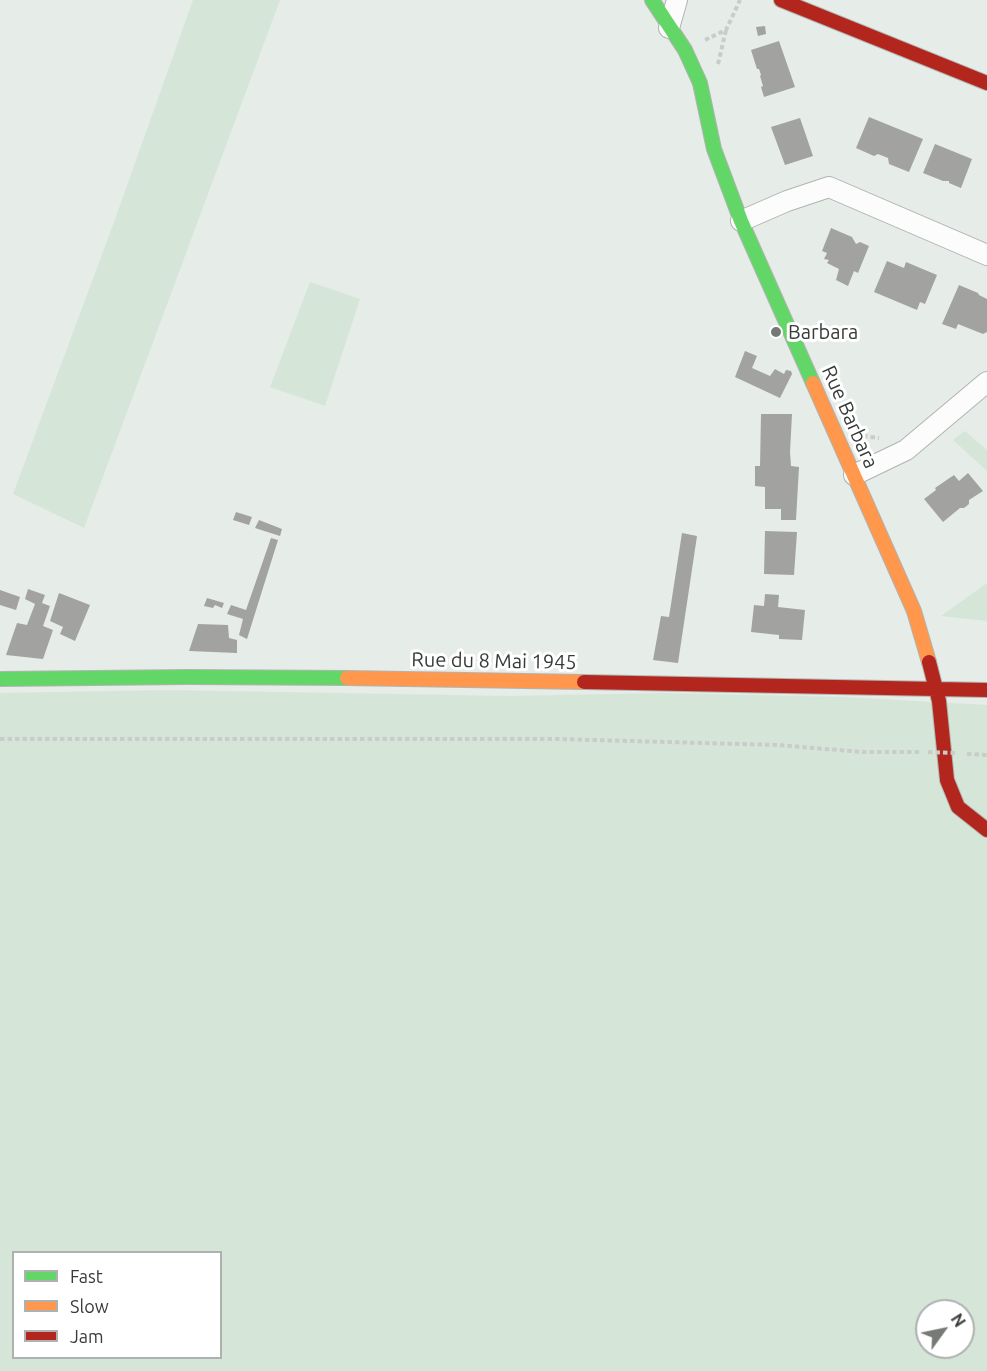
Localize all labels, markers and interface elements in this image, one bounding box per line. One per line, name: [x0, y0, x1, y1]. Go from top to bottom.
place label: Barbara: [788, 320, 858, 344]
marker: Barbara: [769, 325, 783, 339]
street label: Rue Barbara: [817, 362, 883, 472]
street label: Rue du 8 Mai 1945: [411, 648, 577, 674]
legend: [12, 1251, 222, 1359]
text: Fast: [70, 1266, 103, 1286]
text: Slow: [70, 1296, 109, 1316]
north arrow: [915, 1299, 975, 1359]
text: N: [948, 1310, 969, 1330]
text: Jam: [70, 1326, 104, 1346]

